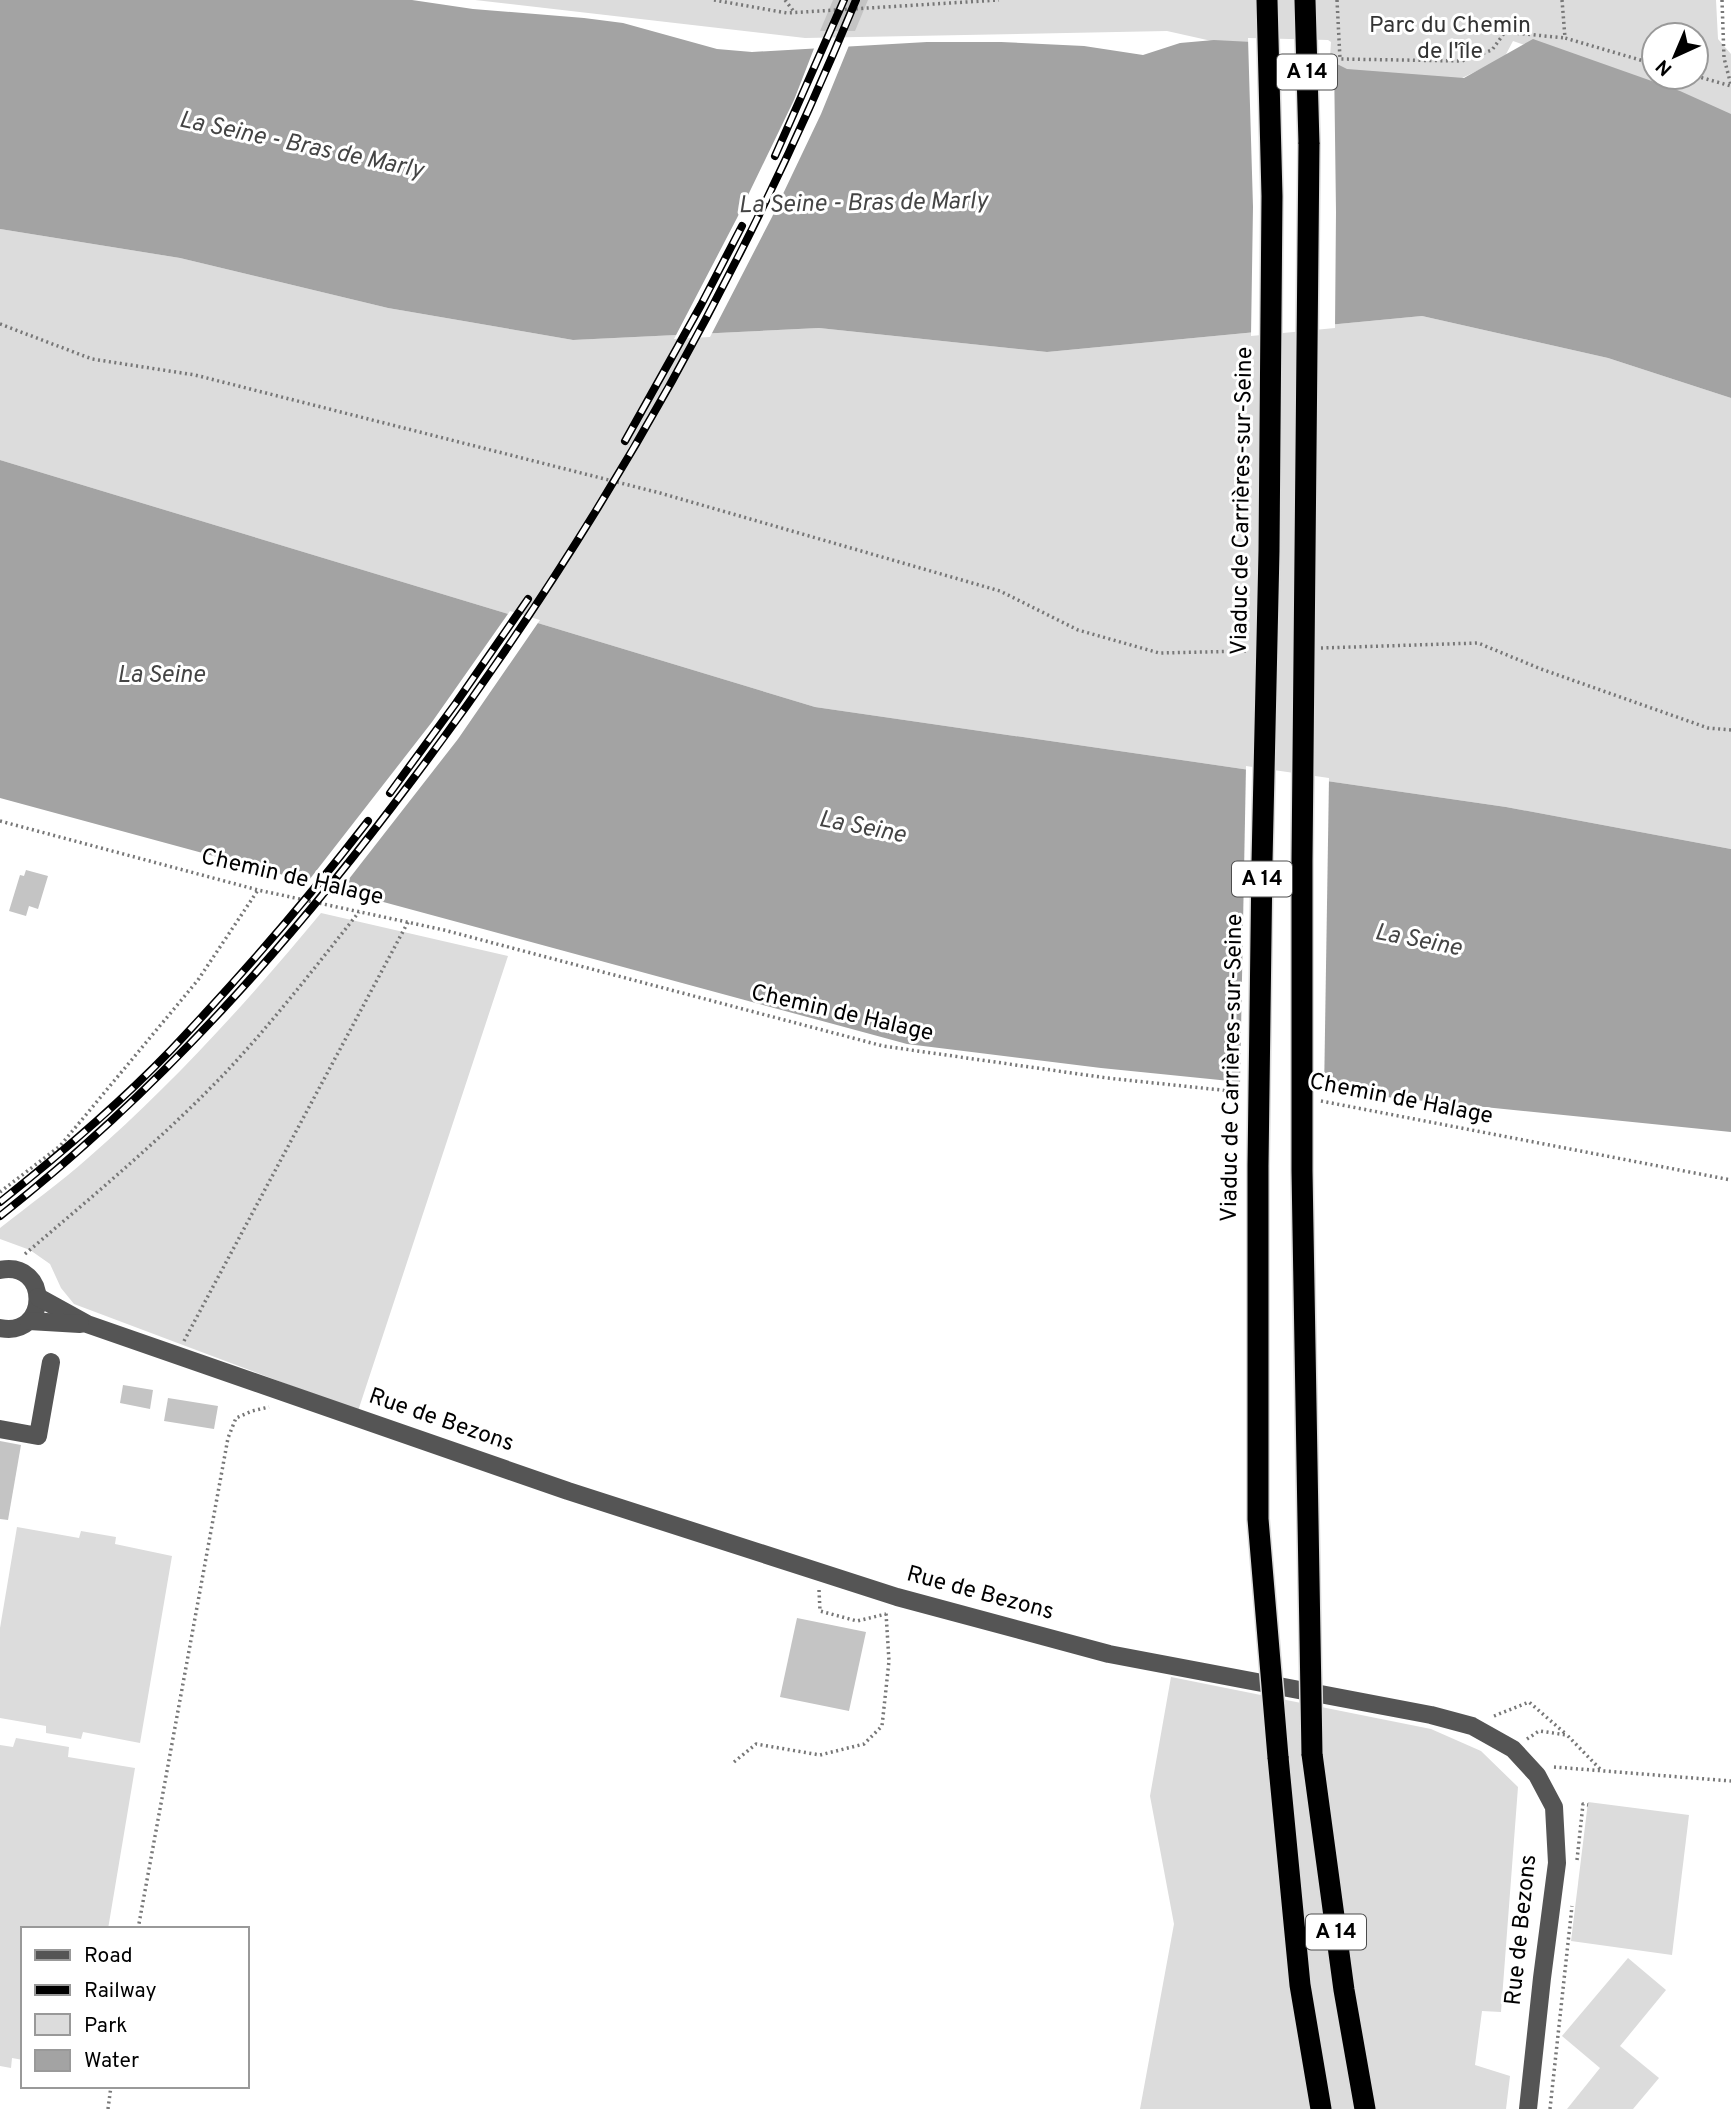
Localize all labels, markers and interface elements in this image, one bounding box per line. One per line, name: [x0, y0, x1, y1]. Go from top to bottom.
park label: Parc du Chemin de l'île: [1369, 12, 1531, 67]
north arrow: [1640, 21, 1710, 91]
text: N: [1651, 53, 1678, 80]
road number: A 14: [1277, 55, 1337, 90]
water label: La Seine - Bras de Marly: [176, 105, 428, 187]
water label: La Seine - Bras de Marly: [738, 187, 990, 221]
street label: Viaduc de Carrières-sur-Seine: [1226, 346, 1260, 656]
water label: La Seine: [117, 661, 206, 691]
water label: La Seine: [816, 805, 909, 851]
street label: Chemin de Halage: [198, 843, 386, 913]
road number: A 14: [1232, 862, 1292, 896]
street label: Viaduc de Carrières-sur-Seine: [1216, 913, 1250, 1223]
water label: La Seine: [1372, 918, 1465, 964]
street label: Chemin de Halage: [748, 979, 936, 1049]
street label: Chemin de Halage: [1307, 1068, 1495, 1132]
street label: Rue de Bezons: [365, 1383, 517, 1459]
street label: Rue de Bezons: [903, 1560, 1057, 1628]
street label: Rue de Bezons: [1500, 1853, 1544, 2007]
road number: A 14: [1306, 1914, 1366, 1950]
legend: [21, 1927, 248, 2088]
text: Road: [84, 1943, 133, 1970]
text: Railway: [84, 1978, 157, 2005]
text: Park: [84, 2013, 127, 2040]
text: Water: [84, 2048, 139, 2075]

